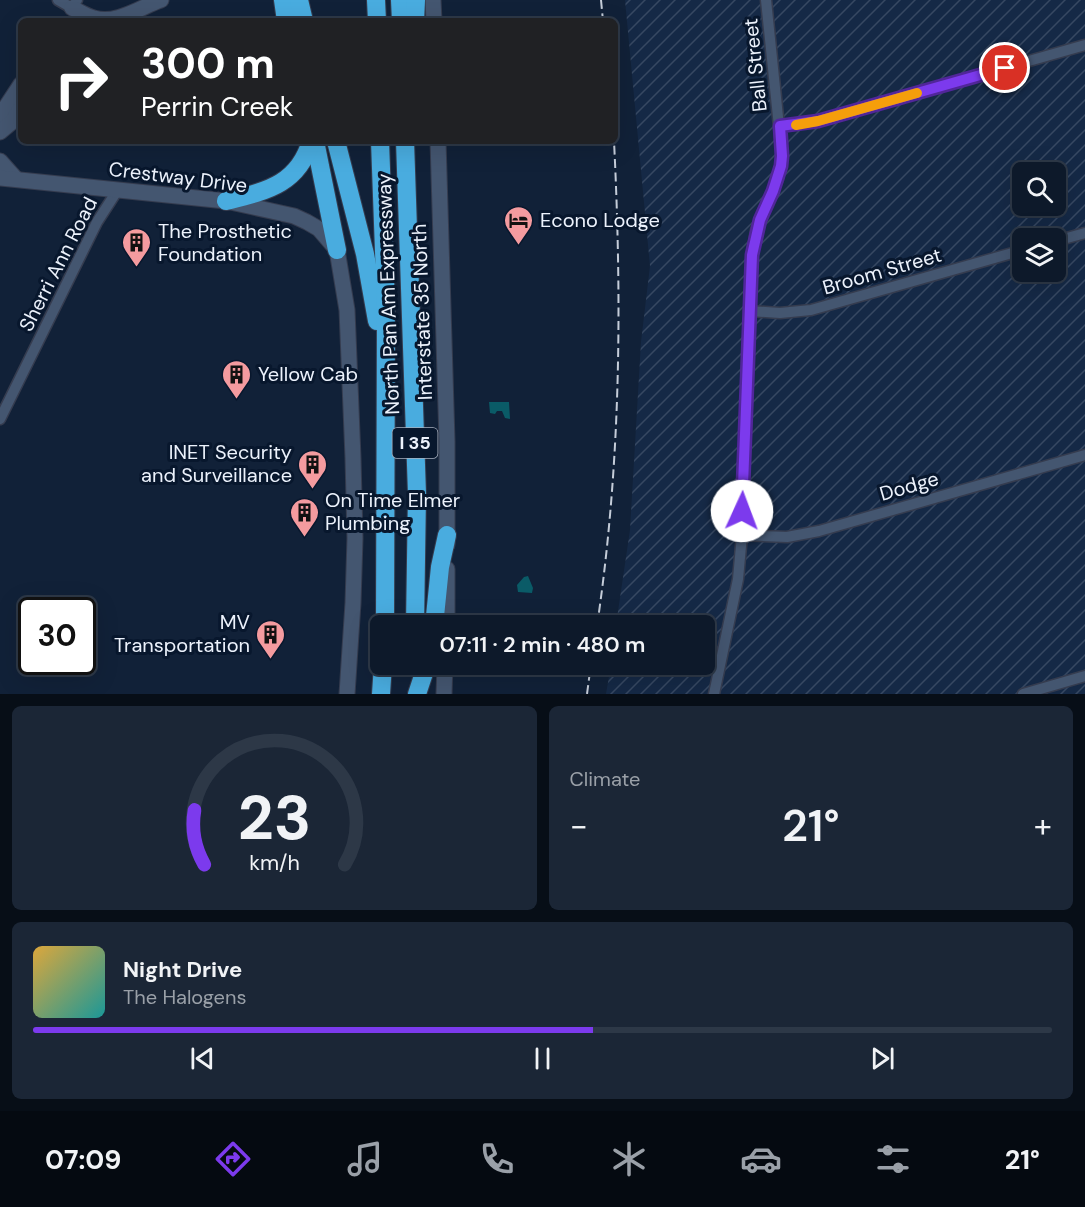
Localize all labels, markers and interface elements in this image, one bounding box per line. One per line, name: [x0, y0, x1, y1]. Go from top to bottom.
street label: Ball Street: [737, 17, 773, 113]
text: 300 m: [141, 36, 275, 91]
icon: right: [42, 42, 120, 120]
pin: [979, 42, 1030, 93]
icon: arrive: [988, 51, 1021, 84]
text: Perrin Creek: [141, 89, 293, 124]
street label: Crestway Drive: [107, 156, 249, 198]
map controls: [1012, 162, 1066, 282]
button: search: [1012, 162, 1066, 216]
street label: North Pan Am Expressway: [371, 173, 405, 415]
street label: Sherri Ann Road: [13, 192, 103, 336]
hotel icon: Econo Lodge: [503, 204, 535, 246]
place label: Econo Lodge: [540, 207, 660, 233]
place label: The Prosthetic Foundation: [158, 218, 292, 267]
street label: Interstate 35 North: [406, 223, 438, 401]
building icon: The Prosthetic Foundation: [121, 226, 153, 268]
button: layers: [1012, 228, 1066, 282]
street label: Broom Street: [819, 242, 945, 300]
building icon: Yellow Cab: [221, 358, 253, 400]
place label: Yellow Cab: [258, 361, 358, 387]
road number: I 35: [392, 428, 438, 458]
place label: INET Security and Surveillance: [141, 439, 292, 488]
building icon: INET Security and Surveillance: [297, 448, 329, 490]
street label: Dodge: [876, 465, 942, 507]
position arrow: [710, 479, 774, 543]
place label: On Time Elmer Plumbing: [325, 487, 460, 536]
building icon: On Time Elmer Plumbing: [288, 496, 320, 538]
speed limit sign: 30: [18, 597, 96, 675]
place label: MV Transportation: [114, 609, 250, 658]
building icon: MV Transportation: [255, 618, 287, 660]
text: 07:11 · 2 min · 480 m: [440, 630, 645, 659]
text: Climate: [570, 766, 640, 792]
text: 23: [237, 777, 311, 858]
text: 21°: [782, 796, 840, 855]
text: −: [570, 804, 588, 847]
text: +: [1034, 804, 1052, 847]
text: km/h: [249, 849, 300, 877]
text: Night Drive: [123, 955, 242, 984]
text: The Halogens: [123, 984, 246, 1010]
icon: previous: [186, 1042, 219, 1075]
icon: pause: [526, 1042, 559, 1075]
icon: next: [866, 1042, 899, 1075]
icon: directions: [212, 1138, 254, 1180]
icon: music: [344, 1138, 386, 1180]
icon: phone: [476, 1138, 518, 1180]
icon: climate: [608, 1138, 650, 1180]
icon: car: [740, 1138, 782, 1180]
icon: filters: [872, 1138, 914, 1180]
text: 07:09: [45, 1142, 121, 1177]
text: 21°: [1005, 1142, 1040, 1177]

